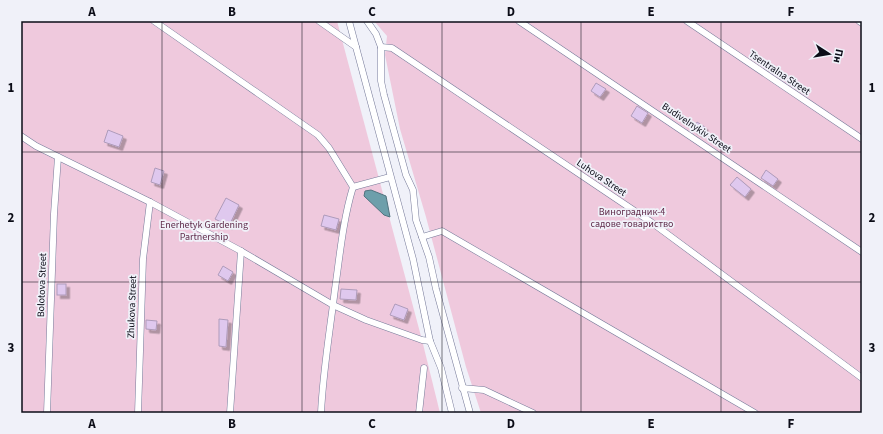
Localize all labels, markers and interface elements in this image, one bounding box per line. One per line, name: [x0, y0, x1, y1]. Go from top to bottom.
text: A: [87, 3, 96, 21]
text: B: [228, 3, 236, 21]
text: C: [368, 3, 376, 21]
text: D: [507, 3, 515, 21]
text: E: [647, 3, 655, 21]
text: F: [788, 3, 795, 21]
north arrow: [809, 34, 849, 74]
street label: Tsentralna Street: [746, 47, 813, 99]
text: Пн: [830, 48, 847, 64]
text: 1: [8, 79, 15, 97]
text: 1: [869, 79, 876, 97]
street label: Budivelnykiv Street: [659, 99, 734, 157]
street label: Luhova Street: [574, 156, 630, 200]
park label: Виноградник-4 садове товариство: [590, 205, 674, 231]
text: 2: [8, 209, 15, 227]
text: 2: [869, 209, 876, 227]
park label: Enerhetyk Gardening Partnership: [160, 218, 248, 244]
street label: Bolotova Street: [34, 252, 50, 317]
street label: Zhukova Street: [124, 275, 140, 339]
text: 3: [8, 339, 15, 357]
text: 3: [869, 339, 876, 357]
text: A: [87, 415, 96, 433]
text: B: [228, 415, 236, 433]
text: C: [368, 415, 376, 433]
text: D: [507, 415, 515, 433]
text: E: [647, 415, 655, 433]
text: F: [788, 415, 795, 433]

